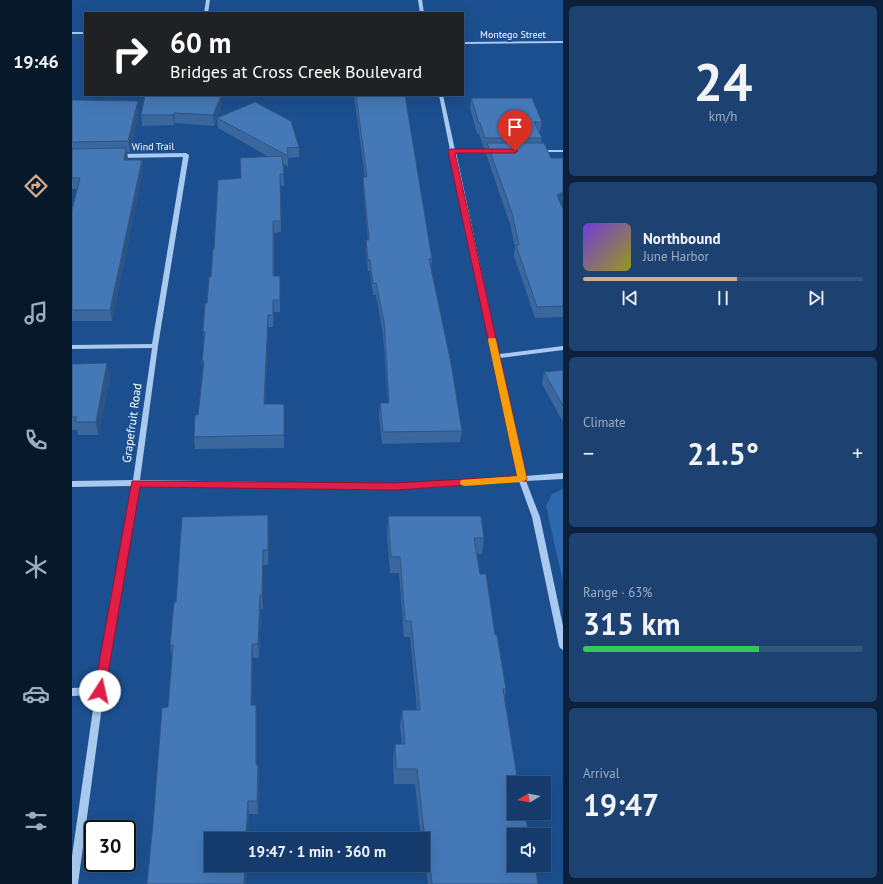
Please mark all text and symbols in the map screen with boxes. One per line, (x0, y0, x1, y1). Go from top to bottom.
text: 60 m (170, 24, 231, 61)
icon: right (104, 28, 156, 80)
street label: Montego Street (480, 28, 547, 41)
text: 24 (694, 48, 752, 115)
text: 19:46 (13, 50, 59, 73)
text: Bridges at Cross Creek Boulevard (170, 60, 422, 83)
text: km/h (709, 108, 737, 125)
pin (498, 110, 532, 151)
icon: arrive (504, 116, 526, 138)
street label: Wind Trail (132, 140, 175, 153)
icon: directions (22, 172, 50, 200)
text: Northbound (643, 229, 720, 248)
text: June Harbor (643, 248, 709, 265)
icon: previous (619, 287, 641, 309)
icon: pause (712, 287, 734, 309)
icon: next (805, 287, 827, 309)
icon: music (22, 299, 50, 327)
street label: Grapefruit Road (118, 382, 145, 464)
text: Climate (583, 414, 626, 431)
icon: phone (22, 426, 50, 454)
text: 21.5° (687, 434, 759, 473)
text: − (583, 439, 594, 467)
text: + (852, 439, 863, 467)
icon: climate (22, 553, 50, 581)
text: Range · 63% (583, 584, 652, 601)
text: 315 km (583, 604, 681, 643)
position arrow (79, 670, 121, 712)
icon: car (22, 680, 50, 708)
text: Arrival (583, 765, 619, 782)
north arrow (507, 776, 551, 820)
map controls (507, 776, 551, 872)
text: 19:47 (583, 785, 659, 824)
icon: filters (22, 807, 50, 835)
speed limit sign: 30 (84, 820, 136, 872)
button: sound (507, 828, 551, 872)
text: 19:47 · 1 min · 360 m (248, 842, 386, 861)

